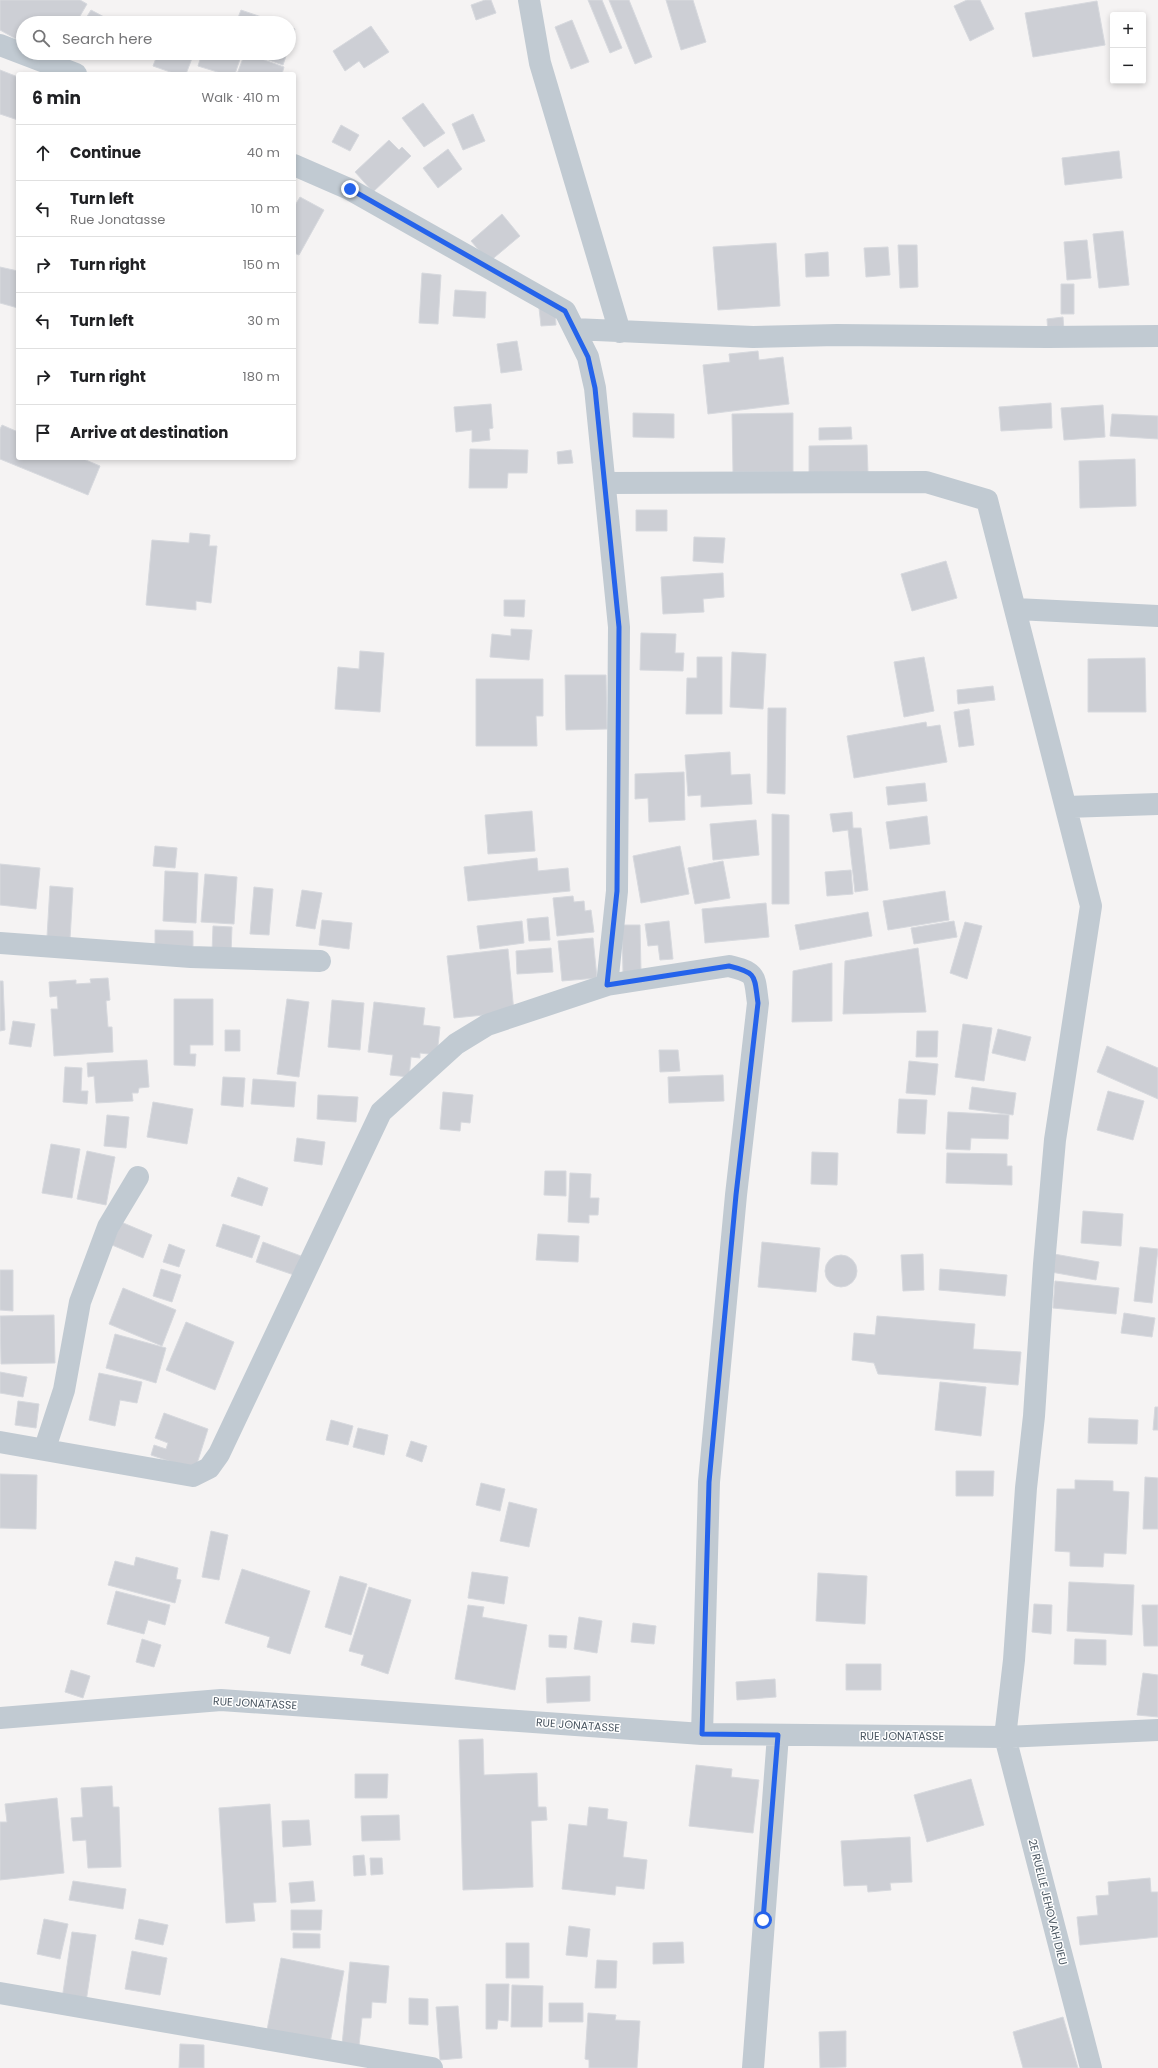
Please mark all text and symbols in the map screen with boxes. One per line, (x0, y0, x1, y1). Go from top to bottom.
map controls (1110, 12, 1146, 84)
button: + (1110, 12, 1146, 48)
search box (16, 16, 296, 60)
icon: search (30, 27, 52, 49)
text: Search here (62, 28, 152, 49)
button: − (1110, 48, 1146, 84)
text: 6 min (32, 86, 81, 110)
text: Walk · 410 m (202, 88, 280, 107)
icon: ahead (32, 142, 54, 164)
text: Continue (70, 142, 141, 163)
text: 40 m (247, 143, 280, 162)
route end (341, 180, 359, 198)
text: Turn left (70, 188, 134, 209)
icon: left (32, 198, 54, 220)
text: 10 m (251, 199, 280, 218)
text: Rue Jonatasse (70, 210, 165, 229)
icon: right (32, 254, 54, 276)
text: Turn right (70, 254, 146, 275)
text: 150 m (243, 255, 280, 274)
icon: left (32, 310, 54, 332)
text: Turn left (70, 310, 134, 331)
text: 30 m (247, 311, 280, 330)
icon: right (32, 366, 54, 388)
text: Turn right (70, 366, 146, 387)
text: 180 m (243, 367, 280, 386)
icon: arrive (32, 422, 54, 444)
text: Arrive at destination (70, 422, 228, 443)
street label: RUE JONATASSE (213, 1693, 297, 1713)
street label: RUE JONATASSE (535, 1714, 621, 1736)
street label: RUE JONATASSE (860, 1728, 944, 1744)
street label: 2E RUELLE JEHOVAH DIEU (1025, 1837, 1071, 1967)
route start (754, 1911, 772, 1929)

